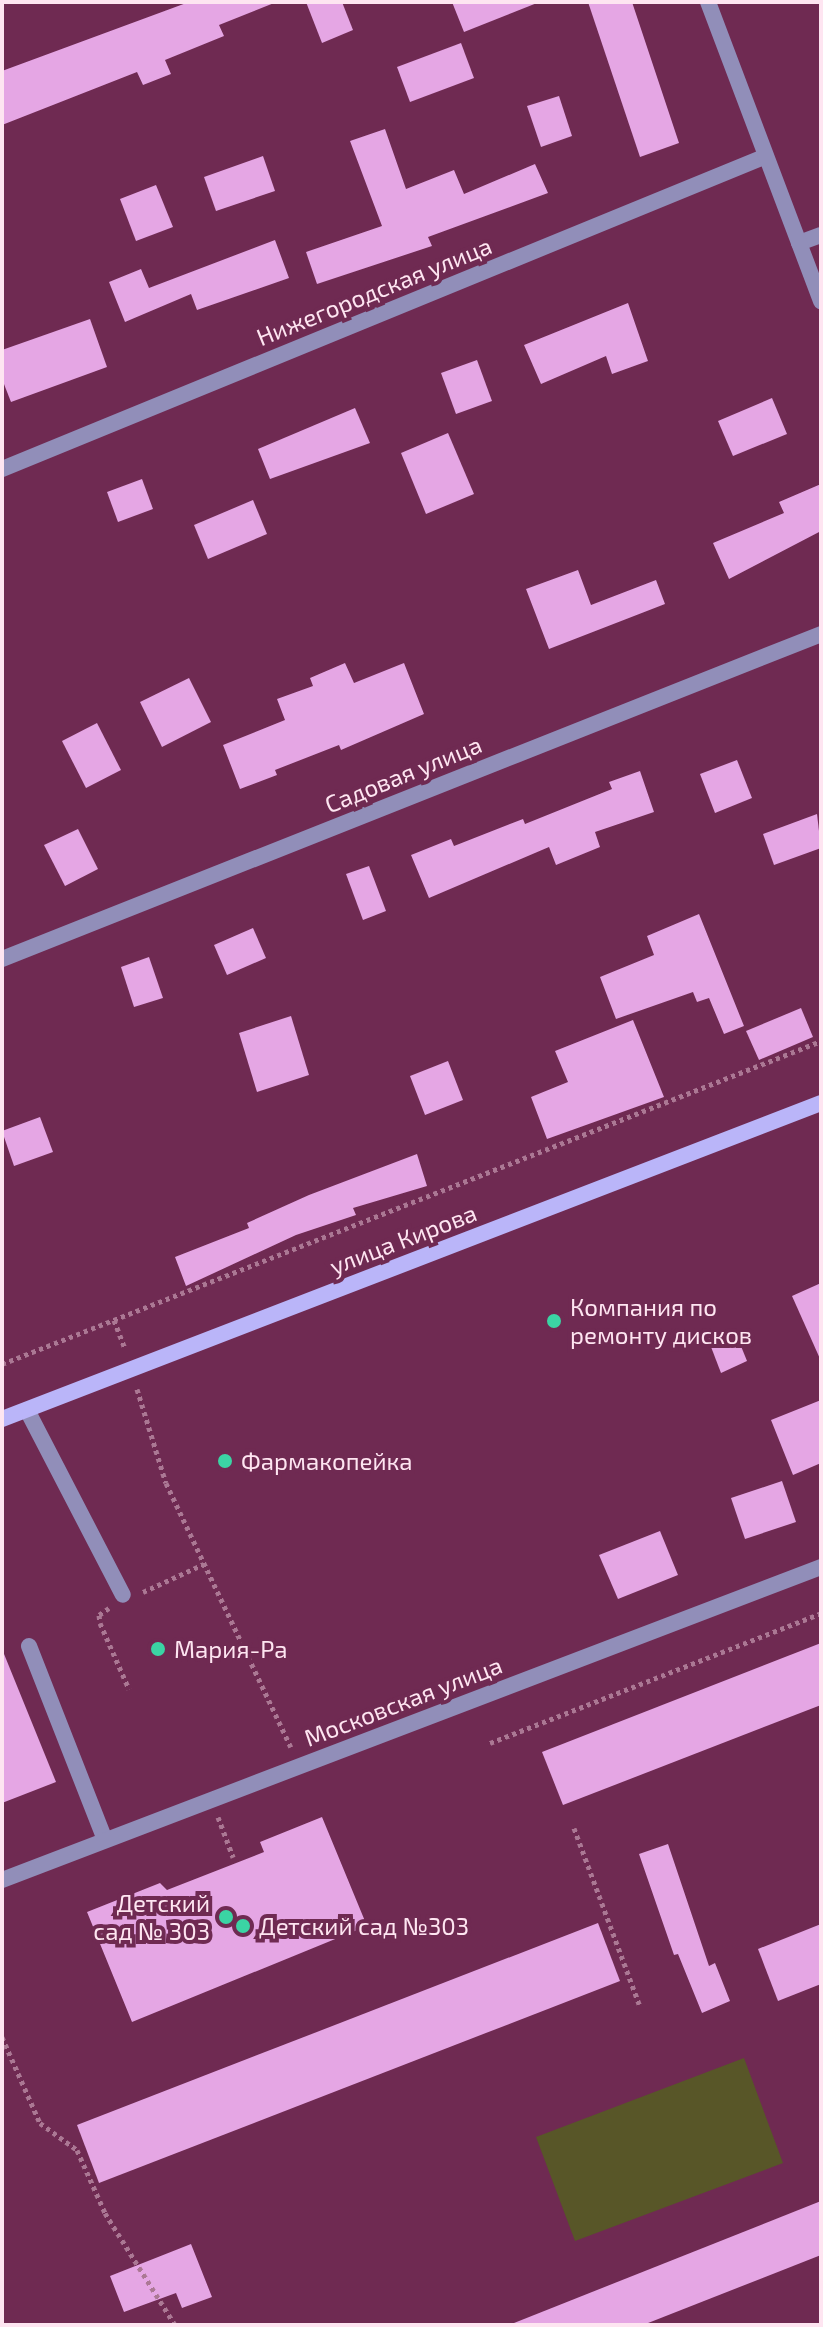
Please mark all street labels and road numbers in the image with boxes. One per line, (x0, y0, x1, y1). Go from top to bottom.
street label: Нижегородская улица (252, 231, 496, 351)
street label: Садовая улица (320, 729, 486, 819)
street label: улица Кирова (325, 1198, 481, 1280)
street label: Московская улица (300, 1650, 506, 1752)

